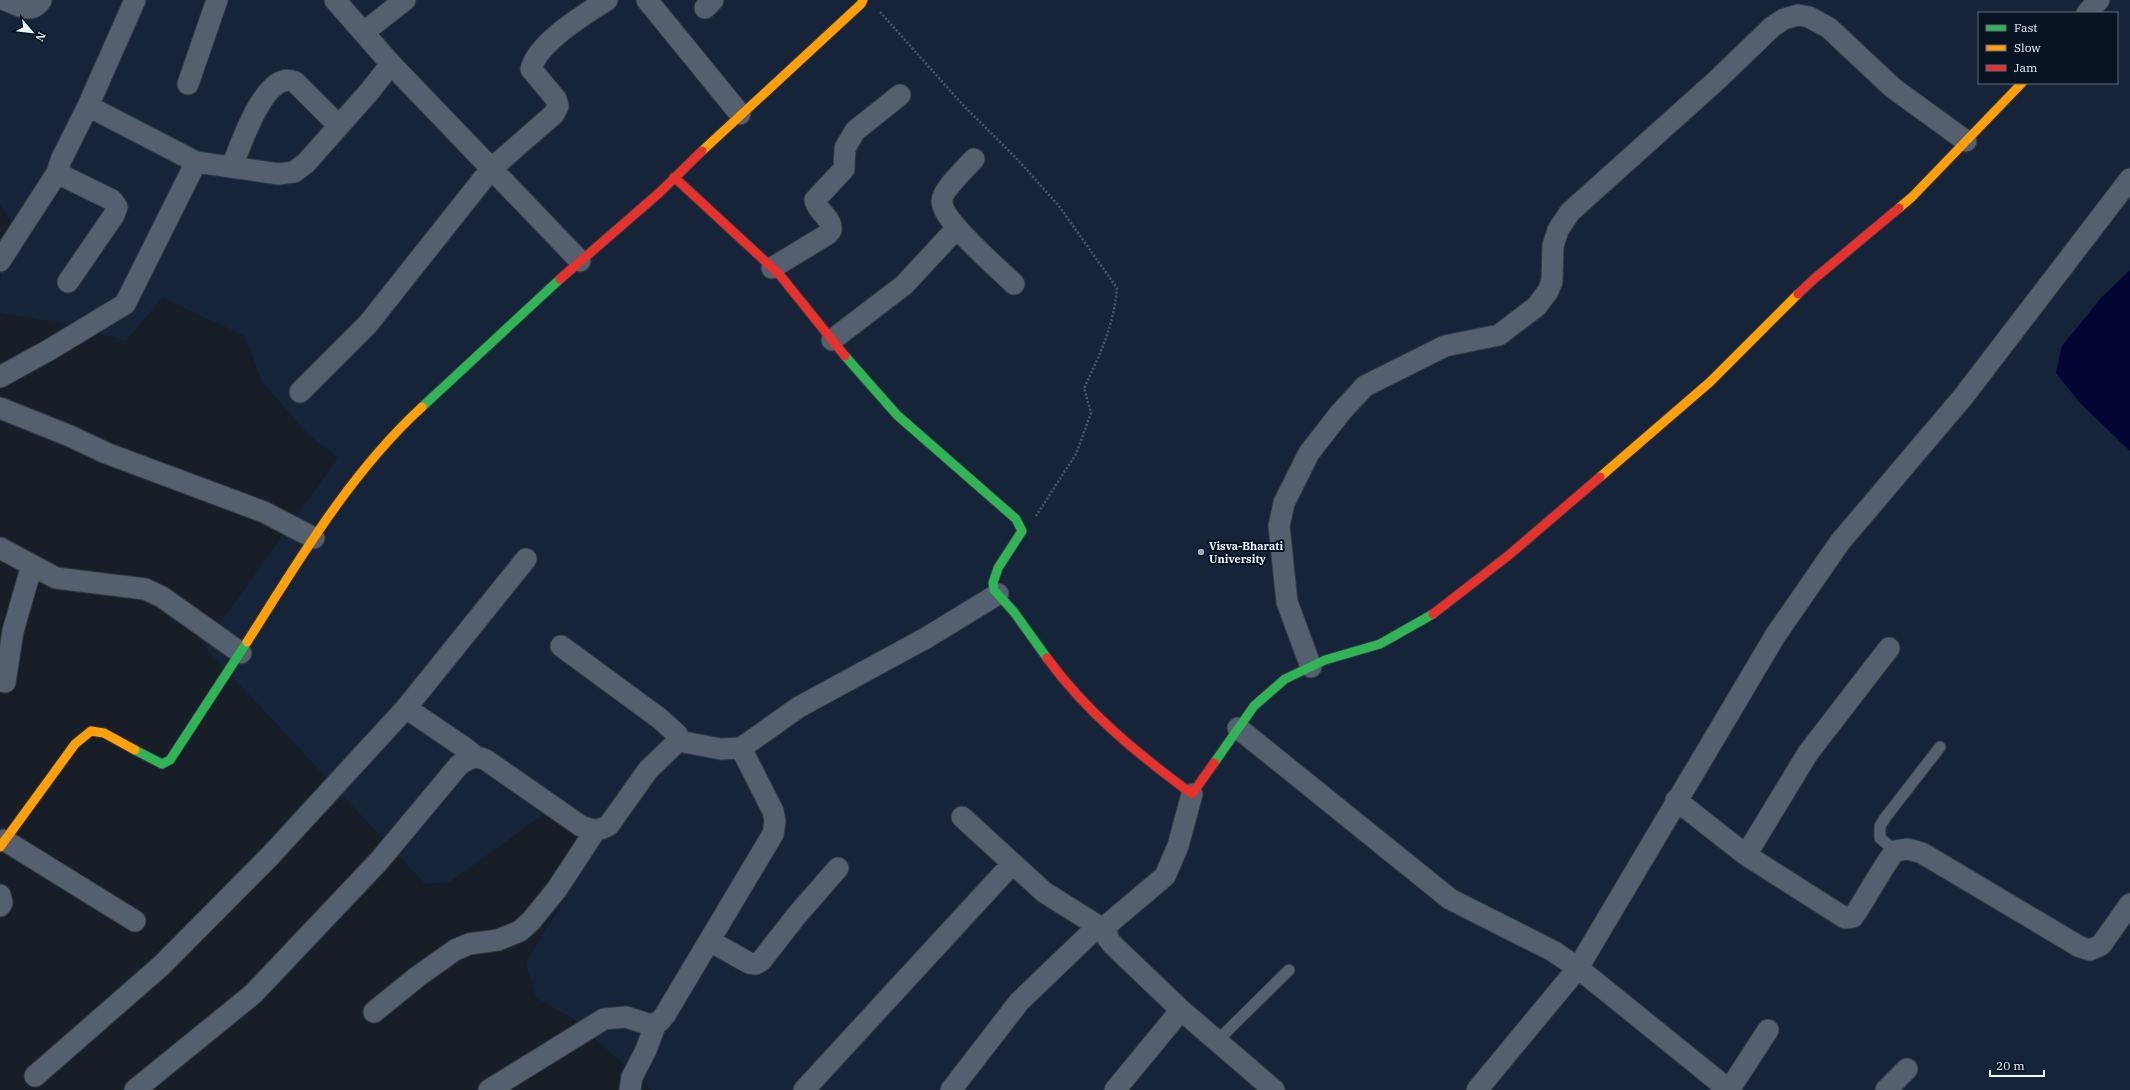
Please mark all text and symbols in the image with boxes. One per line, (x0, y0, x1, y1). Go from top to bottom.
north arrow (12, 12, 52, 52)
legend (1978, 12, 2118, 84)
text: Fast (2014, 20, 2038, 35)
text: N (32, 30, 49, 44)
text: Slow (2014, 40, 2041, 55)
text: Jam (2014, 60, 2038, 75)
place label: Visva-Bharati University (1209, 539, 1283, 566)
marker: Visva-Bharati University (1196, 547, 1206, 557)
scale bar (1990, 1052, 2044, 1078)
text: 20 m (1996, 1058, 2025, 1073)

